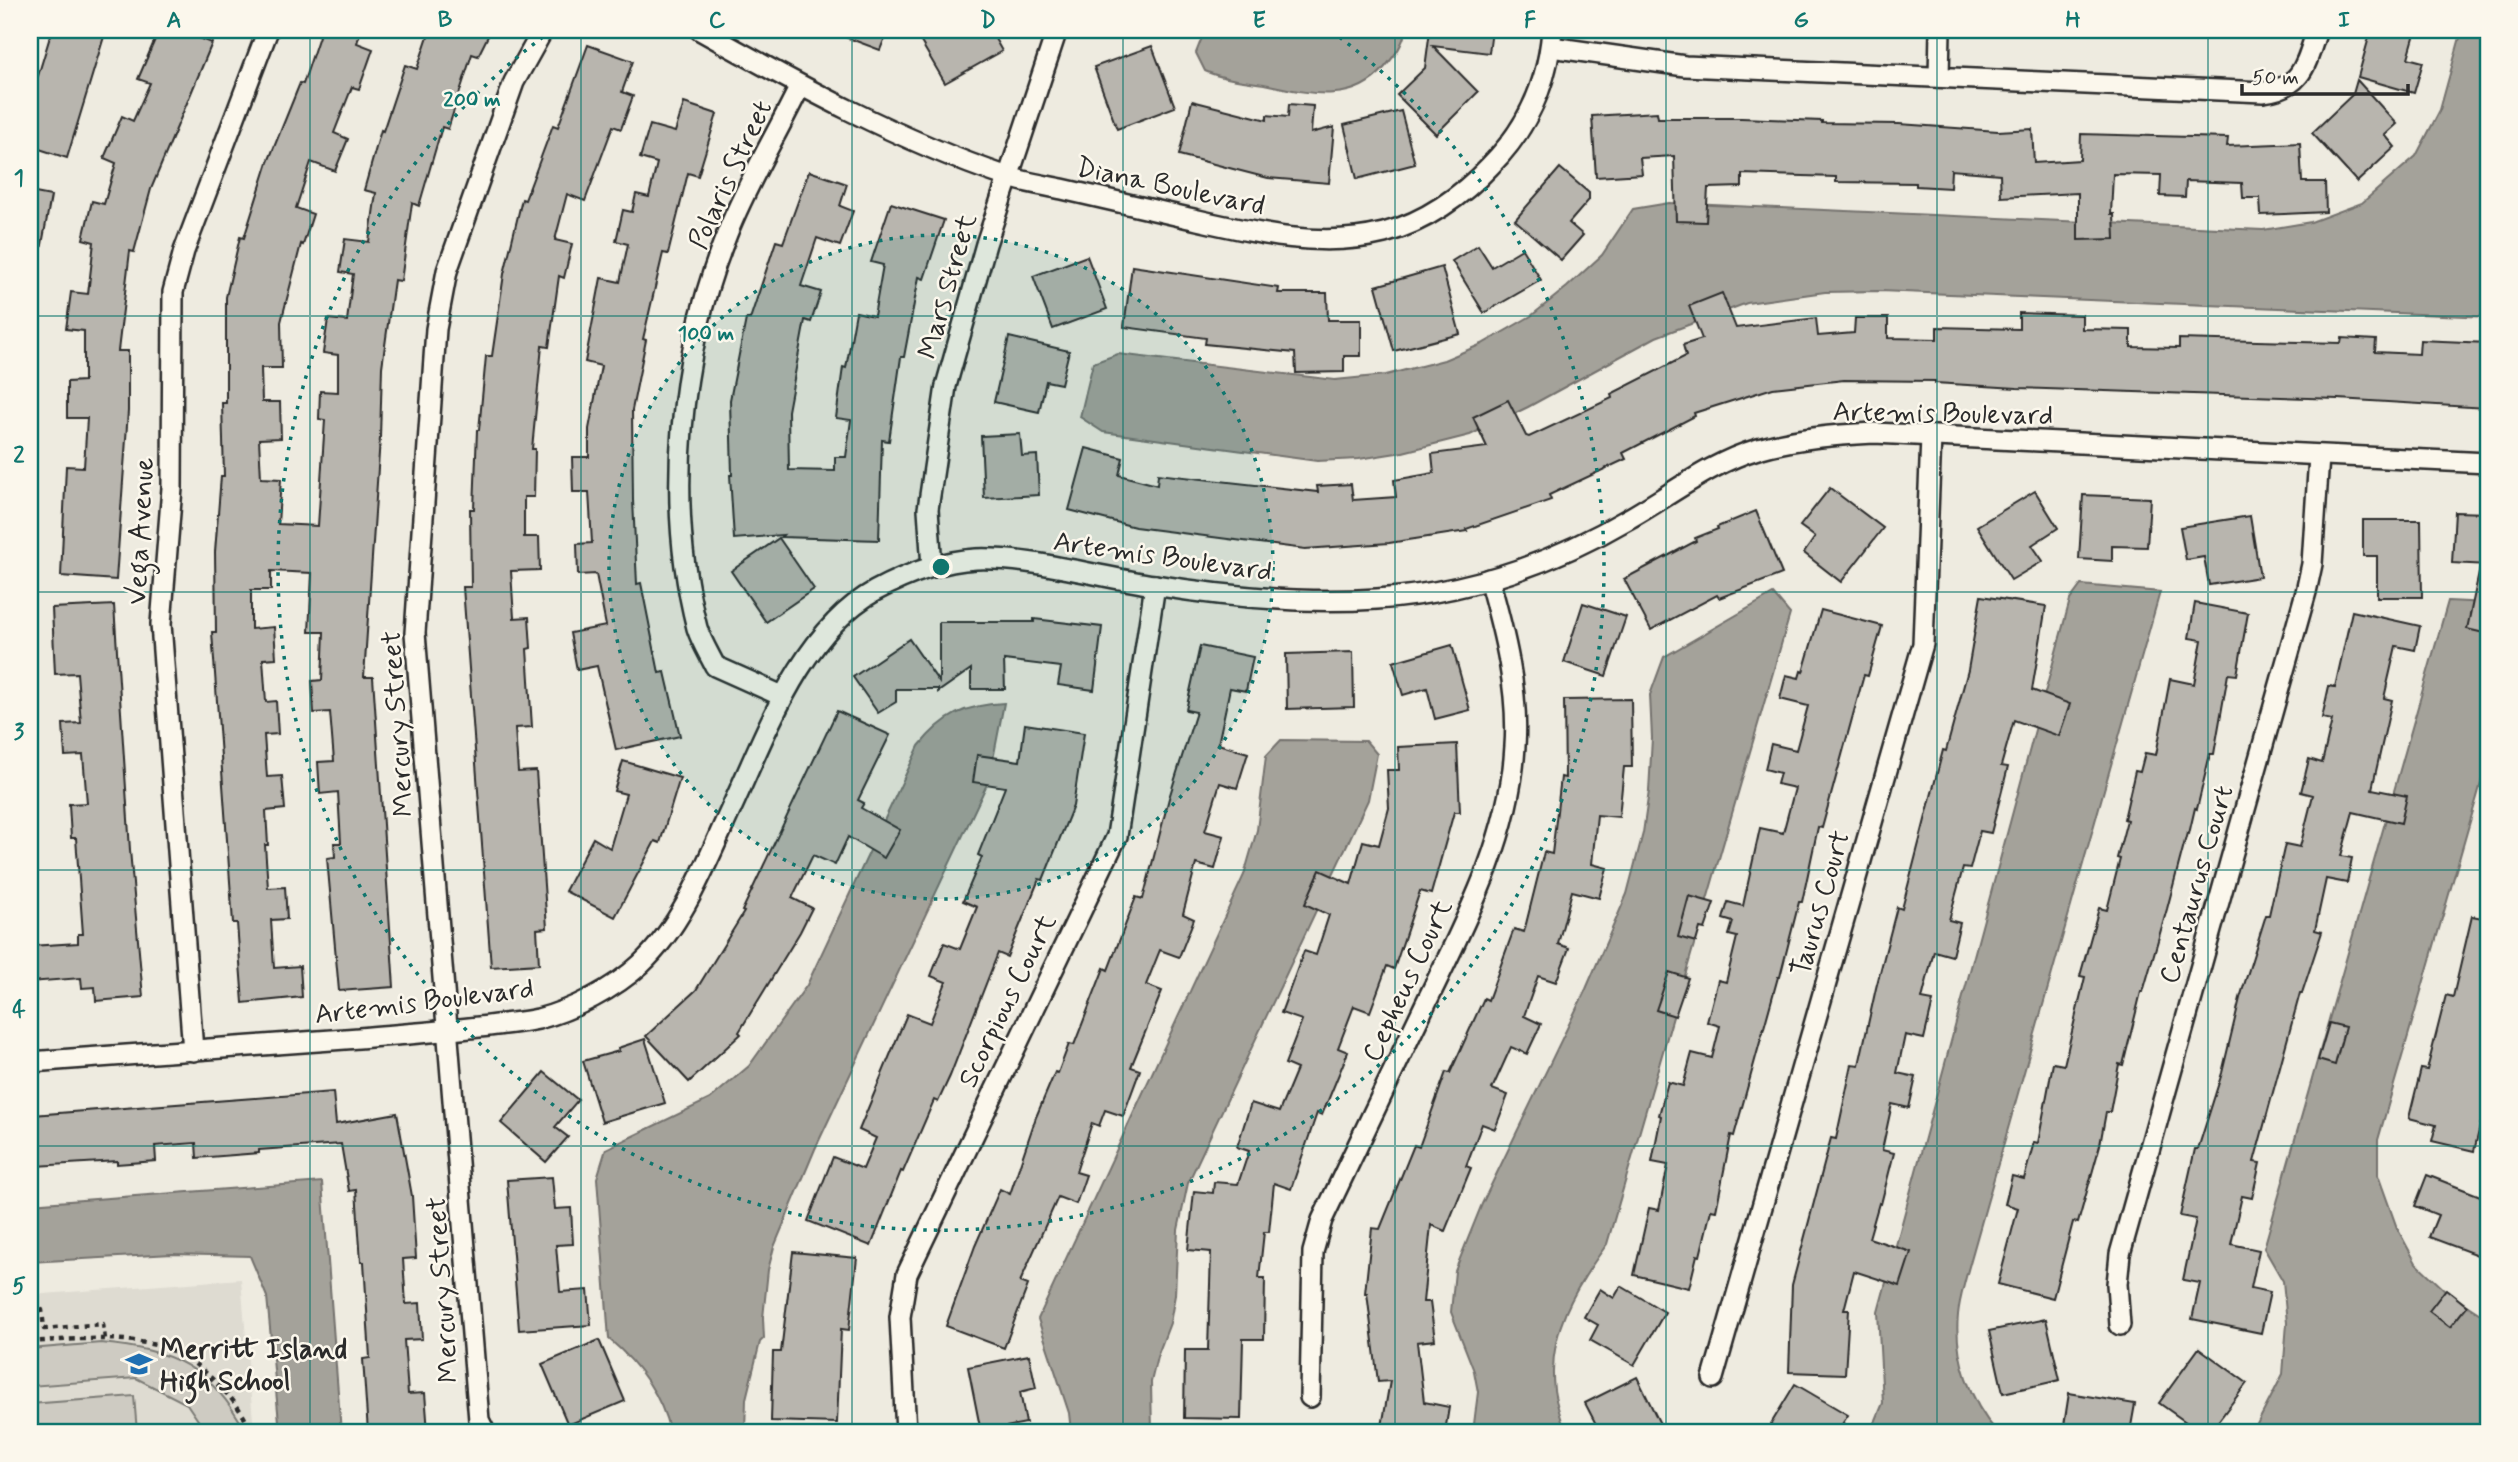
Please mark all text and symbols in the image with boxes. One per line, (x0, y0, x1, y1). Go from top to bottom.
text: A (166, 6, 182, 36)
text: B (438, 6, 453, 36)
text: C (709, 6, 726, 36)
text: D (980, 6, 996, 36)
text: E (1252, 6, 1266, 36)
text: F (1524, 6, 1536, 36)
text: G (1793, 6, 1809, 36)
text: H (2065, 6, 2081, 36)
text: I (2338, 6, 2350, 36)
scale bar (2242, 52, 2408, 96)
text: 50 m (2252, 64, 2299, 92)
text: 200 m (443, 86, 501, 114)
street label: Polaris Street (681, 94, 782, 256)
street label: Diana Boulevard (1073, 149, 1268, 226)
text: 1 (14, 164, 24, 194)
street label: Mars Street (910, 209, 987, 364)
text: 100 m (678, 320, 734, 348)
street label: Artemis Boulevard (1832, 394, 2053, 435)
text: 2 (13, 441, 25, 471)
street label: Vega Avenue (119, 456, 167, 606)
street label: Artemis Boulevard (1051, 524, 1274, 591)
centre of rings (929, 555, 953, 579)
street label: Mercury Street (374, 629, 423, 818)
text: 3 (14, 718, 25, 748)
street label: Centaurus Court (2151, 781, 2243, 988)
street label: Taurus Court (1783, 826, 1860, 981)
street label: Cepheus Court (1354, 893, 1462, 1068)
street label: Scorpious Court (950, 908, 1066, 1094)
street label: Artemis Boulevard (313, 971, 536, 1034)
text: 4 (12, 995, 26, 1025)
street label: Mercury Street (419, 1195, 468, 1384)
text: 5 (12, 1272, 26, 1302)
place label: Merritt Island High School (160, 1332, 347, 1404)
school or university icon: Merritt Island High School (124, 1349, 154, 1379)

